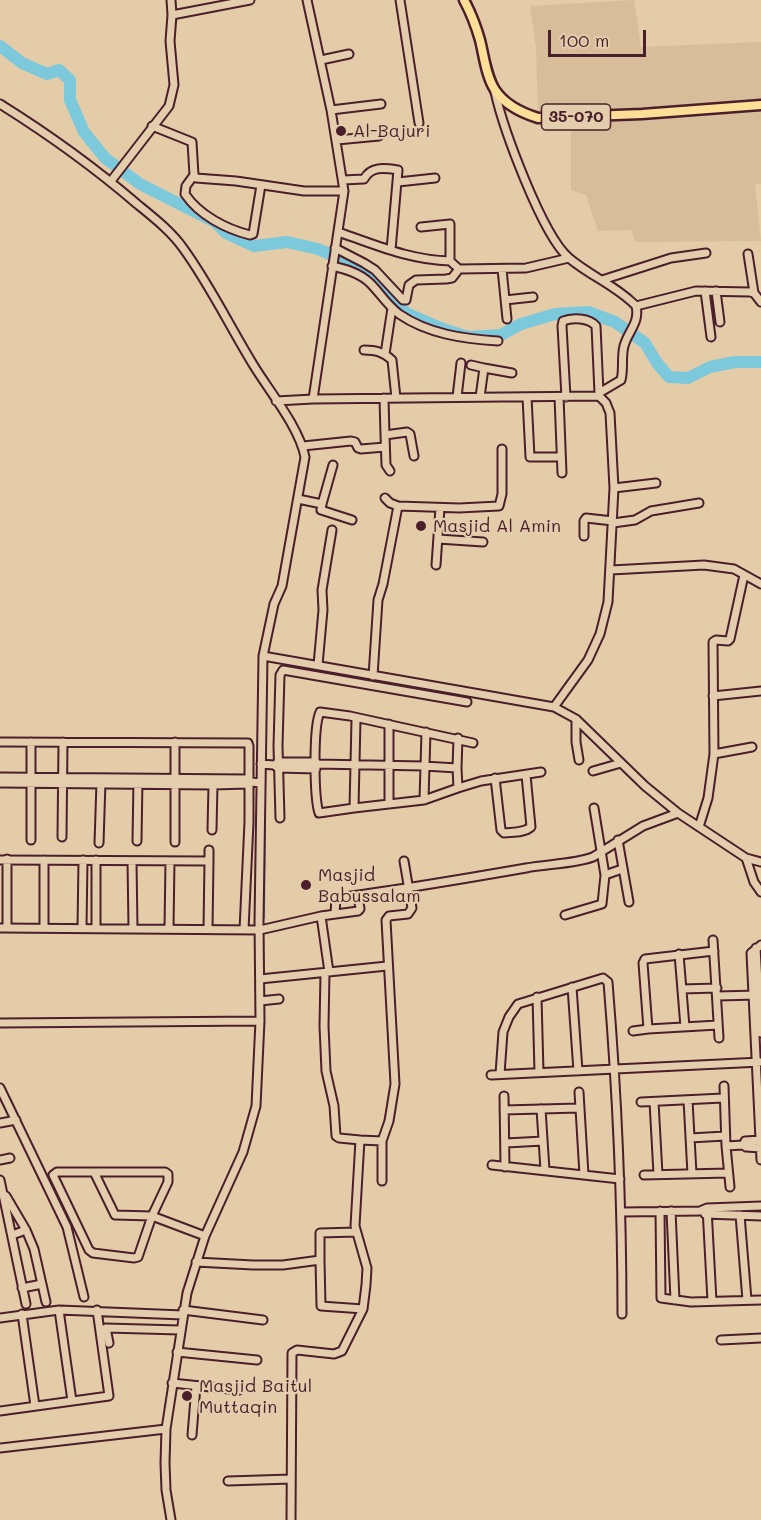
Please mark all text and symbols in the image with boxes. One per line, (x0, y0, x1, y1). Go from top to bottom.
scale bar (551, 18, 648, 56)
text: 100 m (559, 28, 609, 52)
road number: 35-070 (542, 104, 610, 130)
place label: Al-Bajuri (353, 120, 430, 142)
marker: Al-Bajuri (334, 124, 348, 138)
place label: Masjid Al Amin (433, 515, 561, 537)
marker: Masjid Al Amin (414, 519, 428, 533)
place label: Masjid Babussalam (318, 864, 420, 906)
marker: Masjid Babussalam (299, 878, 313, 892)
place label: Masjid Baitul Muttaqin (199, 1375, 312, 1418)
marker: Masjid Baitul Muttaqin (180, 1389, 194, 1403)

